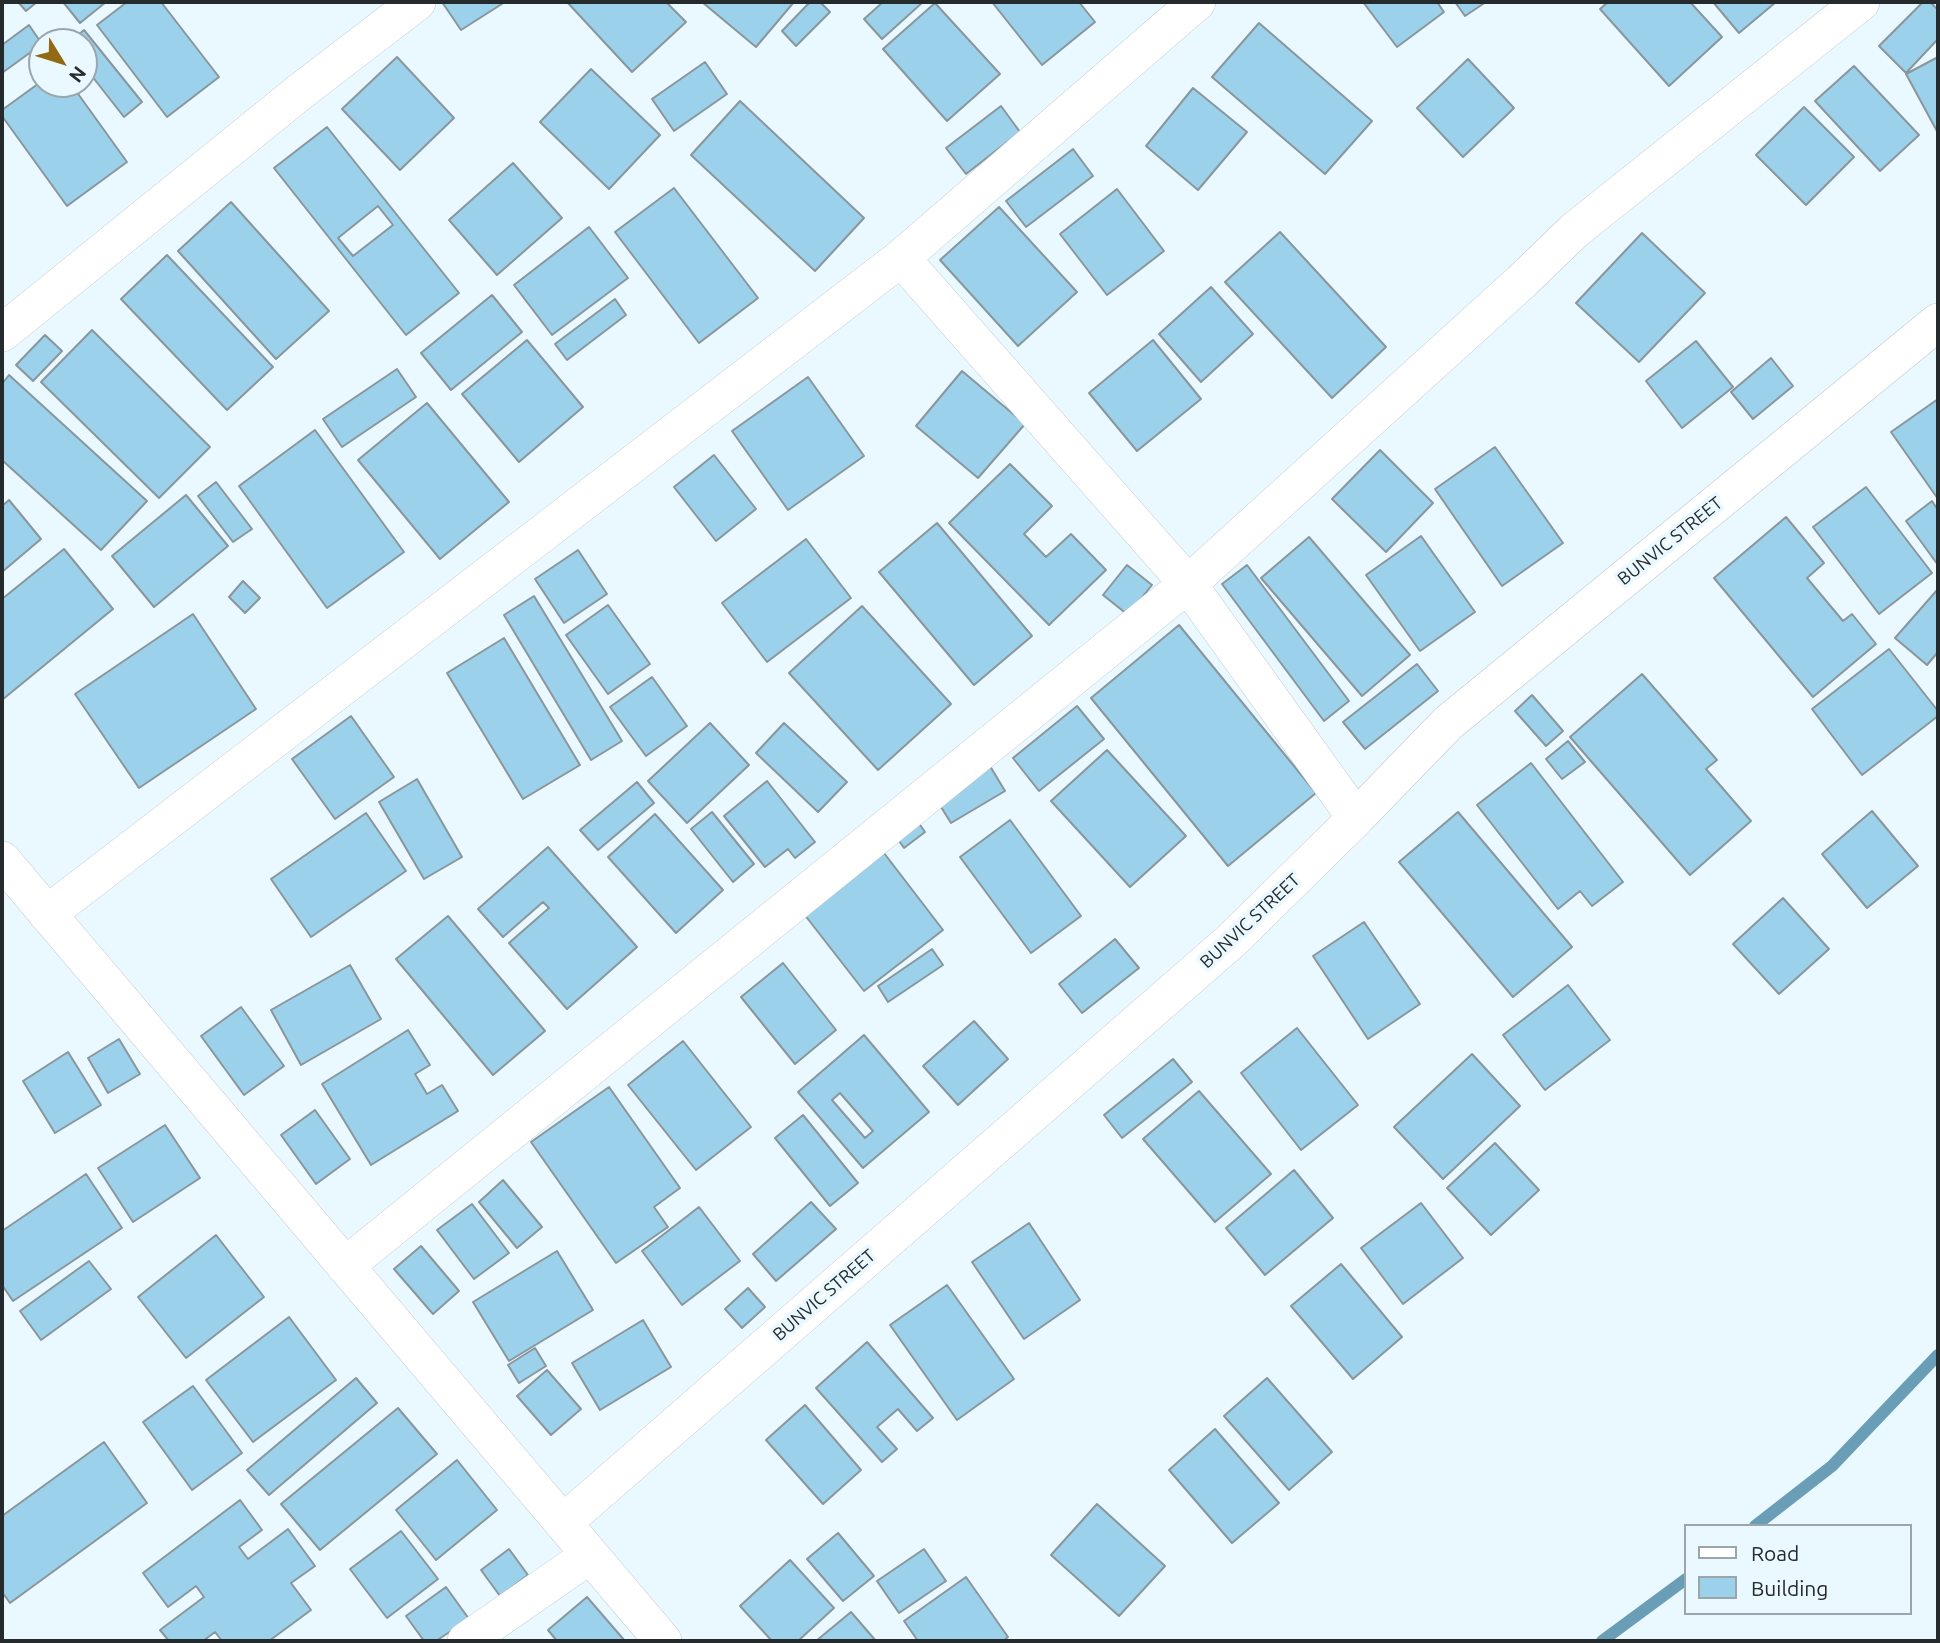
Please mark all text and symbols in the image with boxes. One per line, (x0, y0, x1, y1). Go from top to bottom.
north arrow (28, 28, 98, 98)
text: N (65, 62, 91, 87)
street label: BUNVIC STREET (1613, 492, 1727, 590)
street label: BUNVIC STREET (1196, 869, 1304, 973)
street label: BUNVIC STREET (768, 1245, 880, 1345)
legend (1685, 1524, 1912, 1615)
text: Road (1751, 1541, 1799, 1565)
text: Building (1751, 1576, 1828, 1600)

